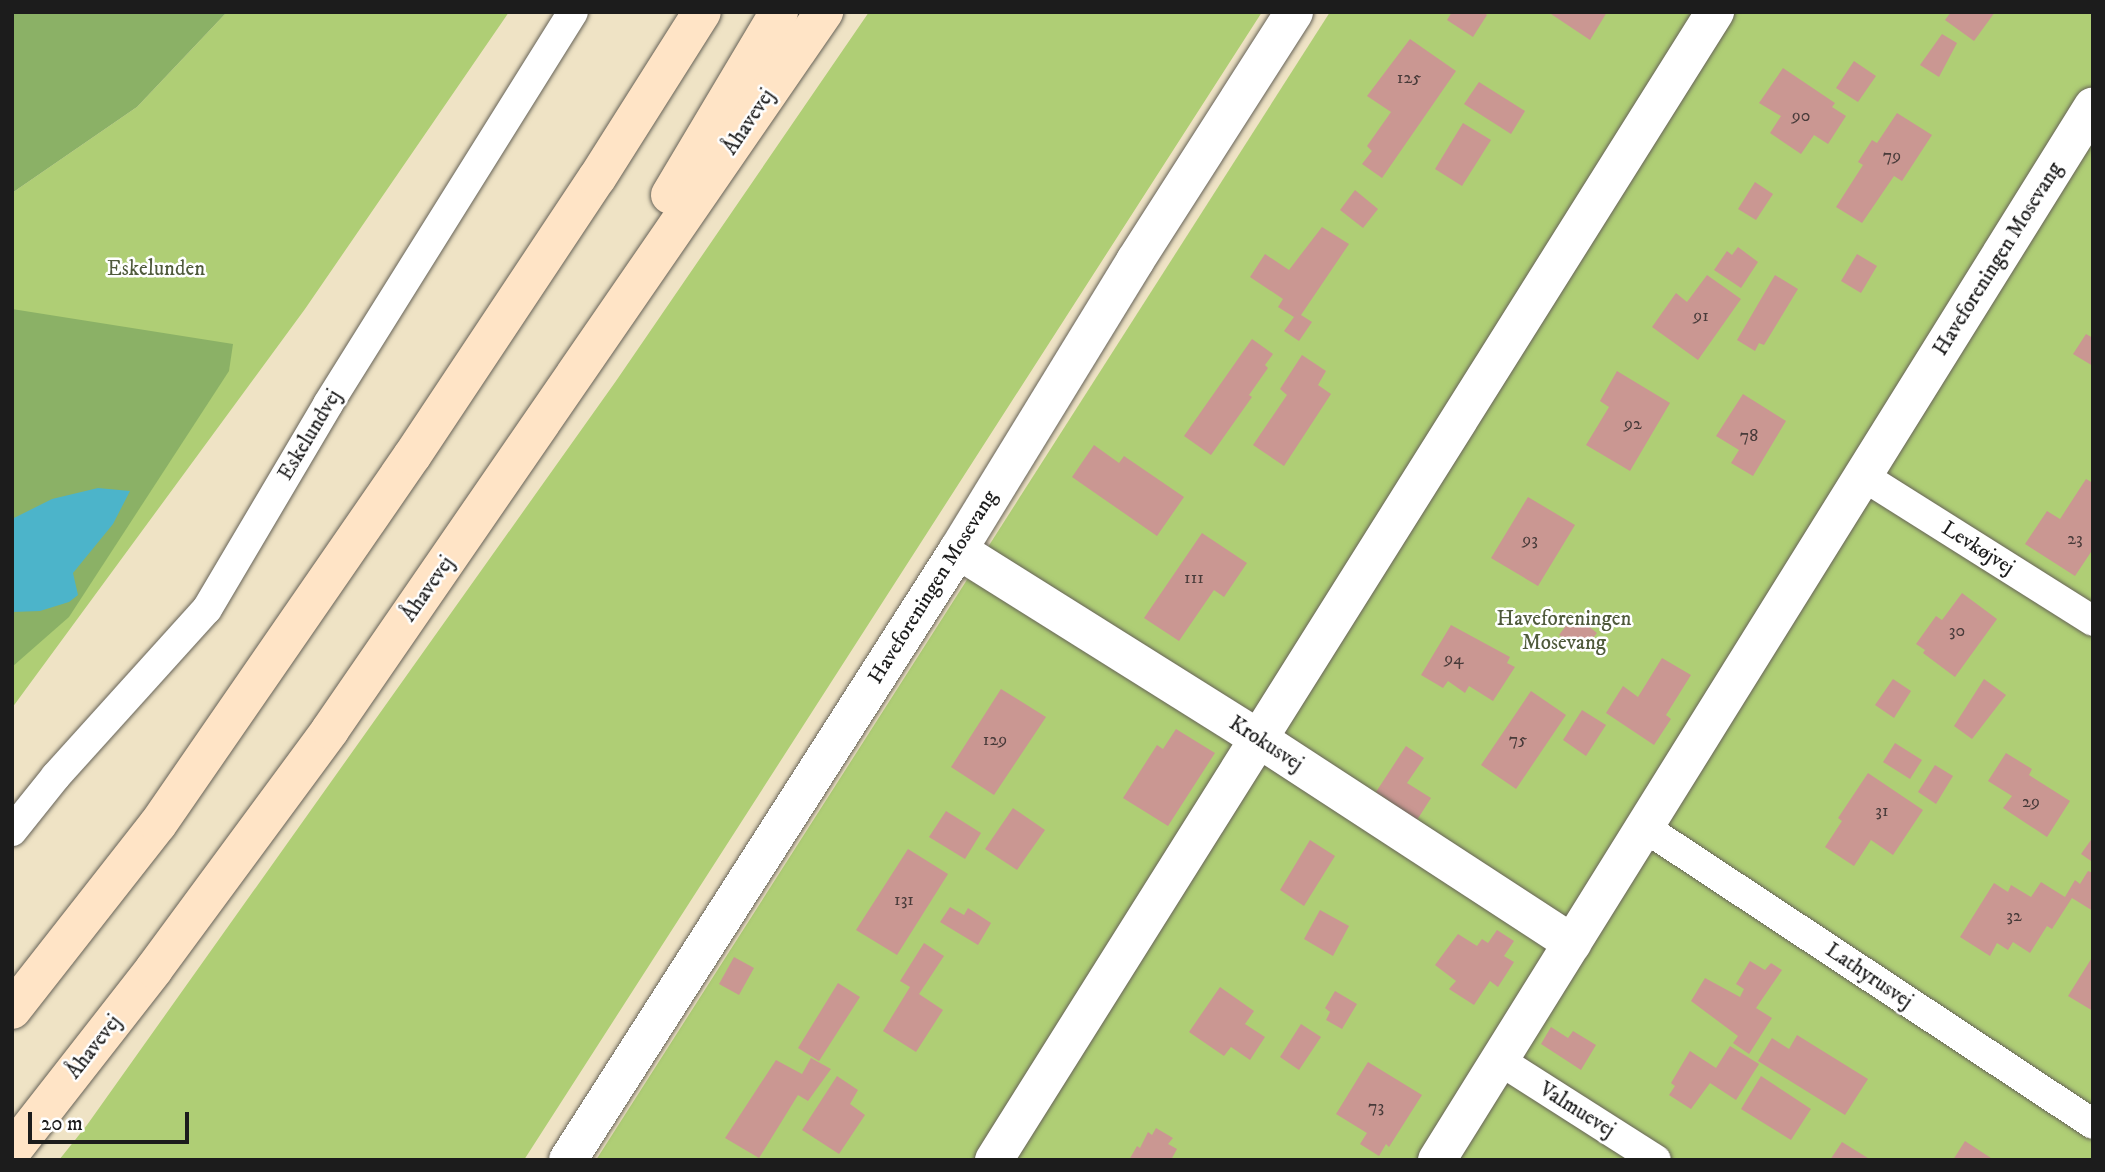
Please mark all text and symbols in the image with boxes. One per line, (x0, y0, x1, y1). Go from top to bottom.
house number: 125 (1397, 67, 1421, 89)
street label: Åhavevej (718, 84, 780, 160)
house number: 90 (1792, 105, 1810, 127)
house number: 79 (1883, 145, 1901, 167)
street label: Haveforeningen Mosevang (1928, 158, 2068, 360)
park label: Eskelunden (107, 256, 205, 282)
house number: 91 (1693, 305, 1709, 327)
street label: Eskelundvej (273, 385, 347, 485)
house number: 92 (1624, 413, 1642, 435)
house number: 78 (1740, 425, 1758, 447)
street label: Haveforeningen Mosevang (863, 486, 1003, 688)
street label: Levkøjvej (1937, 516, 2019, 580)
house number: 23 (2067, 528, 2083, 550)
house number: 93 (1522, 529, 1538, 551)
street label: Åhavevej (396, 551, 460, 627)
house number: 111 (1184, 567, 1204, 589)
park label: Haveforeningen Mosevang (1497, 606, 1631, 656)
house number: 30 (1949, 620, 1965, 642)
house number: 94 (1444, 648, 1464, 670)
street label: Krokusvej (1224, 711, 1308, 777)
house number: 129 (983, 729, 1007, 751)
house number: 75 (1509, 729, 1527, 751)
house number: 29 (2022, 791, 2040, 813)
house number: 31 (1875, 800, 1889, 822)
house number: 131 (894, 889, 914, 911)
house number: 32 (2006, 905, 2022, 927)
street label: Lathyrusvej (1821, 938, 1917, 1014)
street label: Åhavevej (61, 1010, 127, 1084)
street label: Valmuevej (1534, 1077, 1620, 1143)
house number: 73 (1368, 1096, 1384, 1118)
scale bar (32, 1098, 192, 1142)
text: 20 m (41, 1111, 83, 1137)

